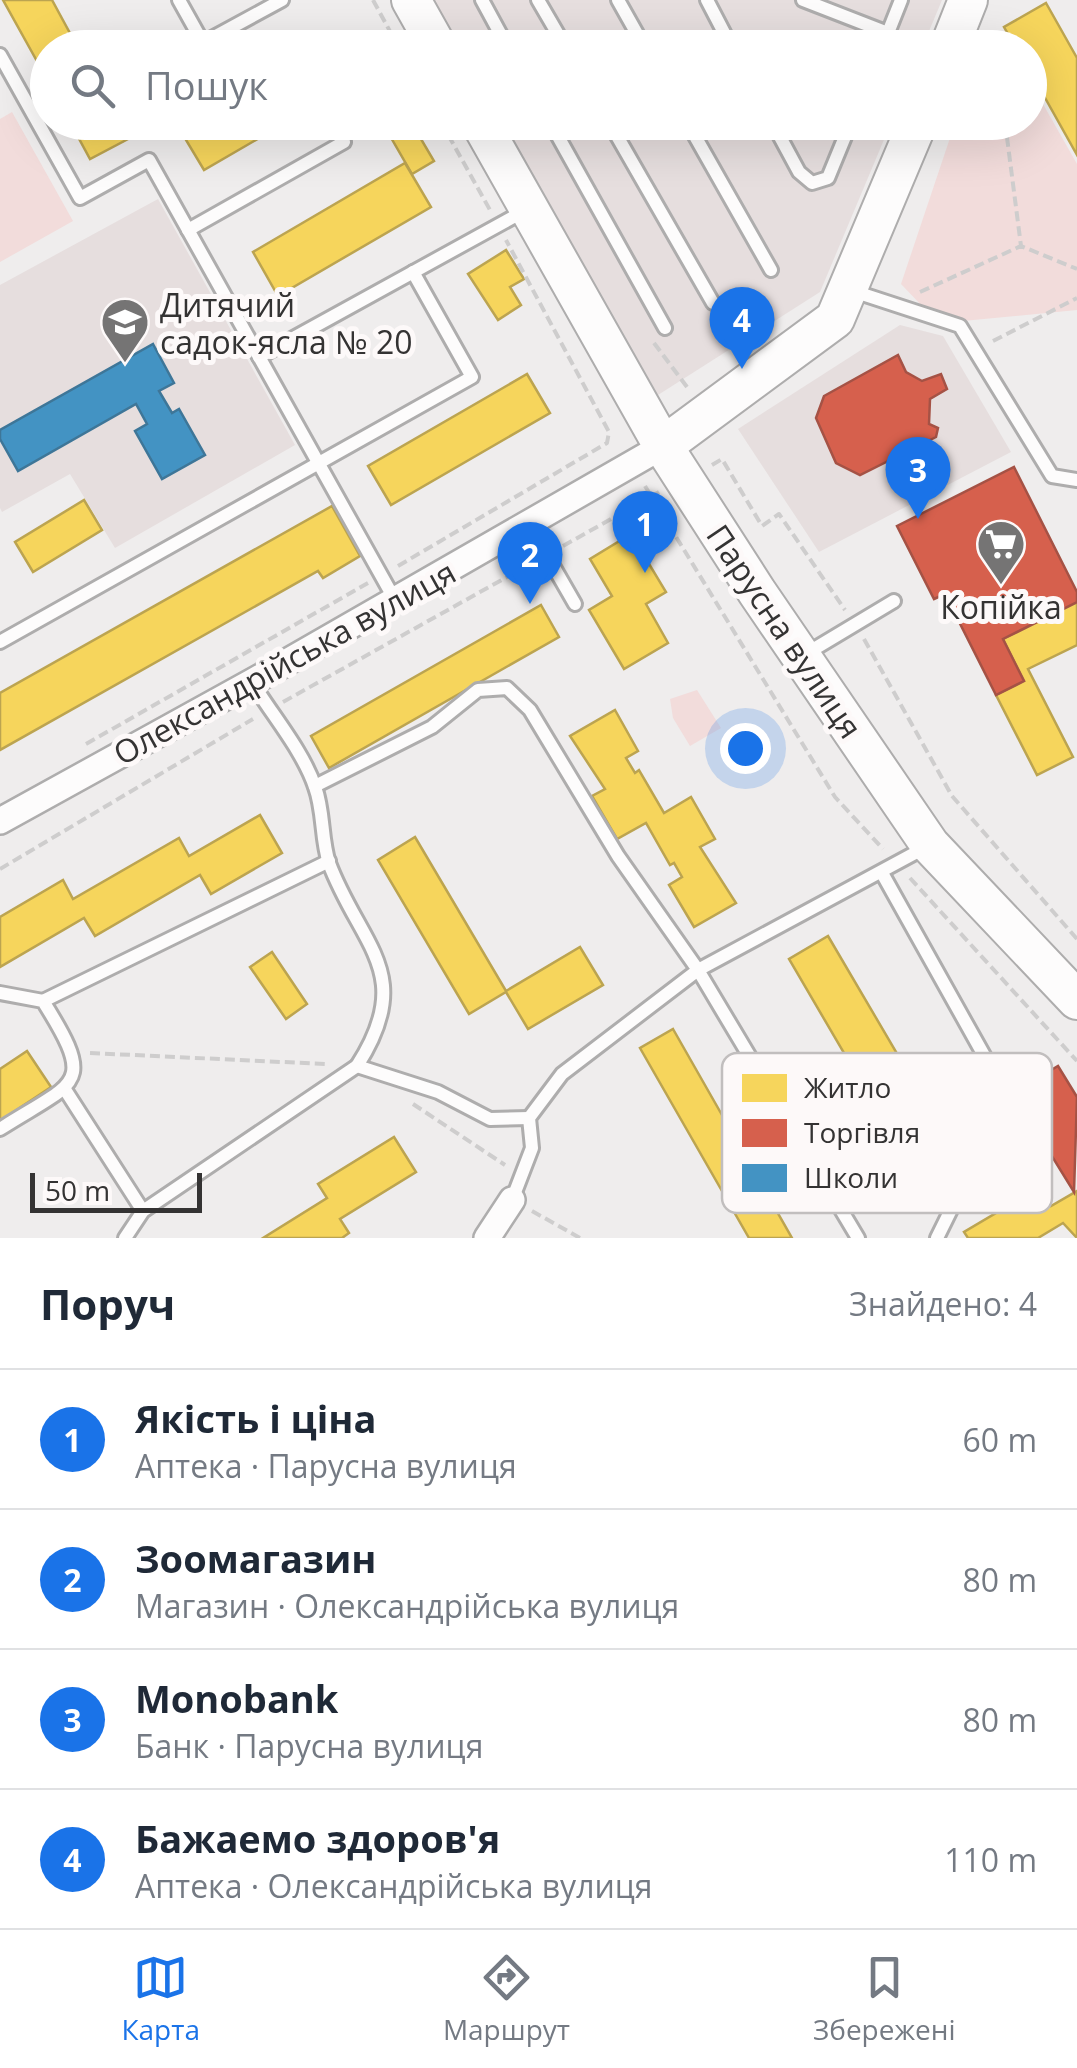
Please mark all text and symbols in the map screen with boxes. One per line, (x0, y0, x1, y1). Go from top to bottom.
search box (30, 30, 1047, 140)
icon: search (65, 58, 120, 113)
text: Пошук (145, 59, 268, 111)
place label: Дитячий садок-ясла № 20 (160, 283, 413, 363)
pin: 4 (710, 286, 774, 369)
school or university icon: Дитячий садок-ясла № 20 (99, 296, 151, 364)
pin: 3 (886, 436, 950, 519)
pin: 1 (612, 490, 678, 573)
street label: Парусна вулиця (698, 516, 872, 746)
supermarket icon: Копійка (975, 518, 1027, 586)
pin: 2 (498, 522, 562, 604)
street label: Олександрійська вулиця (105, 550, 463, 774)
place label: Копійка (940, 585, 1062, 628)
your location (720, 723, 771, 774)
legend (722, 1053, 1052, 1213)
text: Житло (804, 1068, 891, 1106)
text: Торгівля (804, 1113, 920, 1151)
text: Школи (804, 1158, 898, 1196)
scale bar (30, 1168, 202, 1212)
text: 50 m (45, 1171, 110, 1209)
text: Поруч (40, 1275, 175, 1332)
text: Знайдено: 4 (849, 1282, 1037, 1325)
text: Якість і ціна (135, 1392, 376, 1444)
text: 1 (63, 1418, 82, 1461)
text: 60 m (962, 1418, 1037, 1461)
text: Аптека · Парусна вулиця (135, 1444, 517, 1487)
text: Зоомагазин (135, 1532, 376, 1584)
text: 2 (63, 1558, 82, 1601)
text: 80 m (962, 1558, 1037, 1601)
text: Магазин · Олександрійська вулиця (135, 1584, 679, 1627)
text: Monobank (135, 1672, 338, 1724)
text: 3 (63, 1698, 82, 1741)
text: 80 m (962, 1698, 1037, 1741)
text: Банк · Парусна вулиця (135, 1724, 483, 1767)
text: Бажаемо здоров'я (135, 1812, 500, 1864)
text: 4 (63, 1838, 82, 1881)
text: 110 m (944, 1838, 1037, 1881)
text: Аптека · Олександрійська вулиця (135, 1864, 653, 1907)
tab: Карта (121, 1950, 200, 2048)
tab: Маршрут (443, 1950, 570, 2048)
tab: Збережені (813, 1950, 956, 2048)

